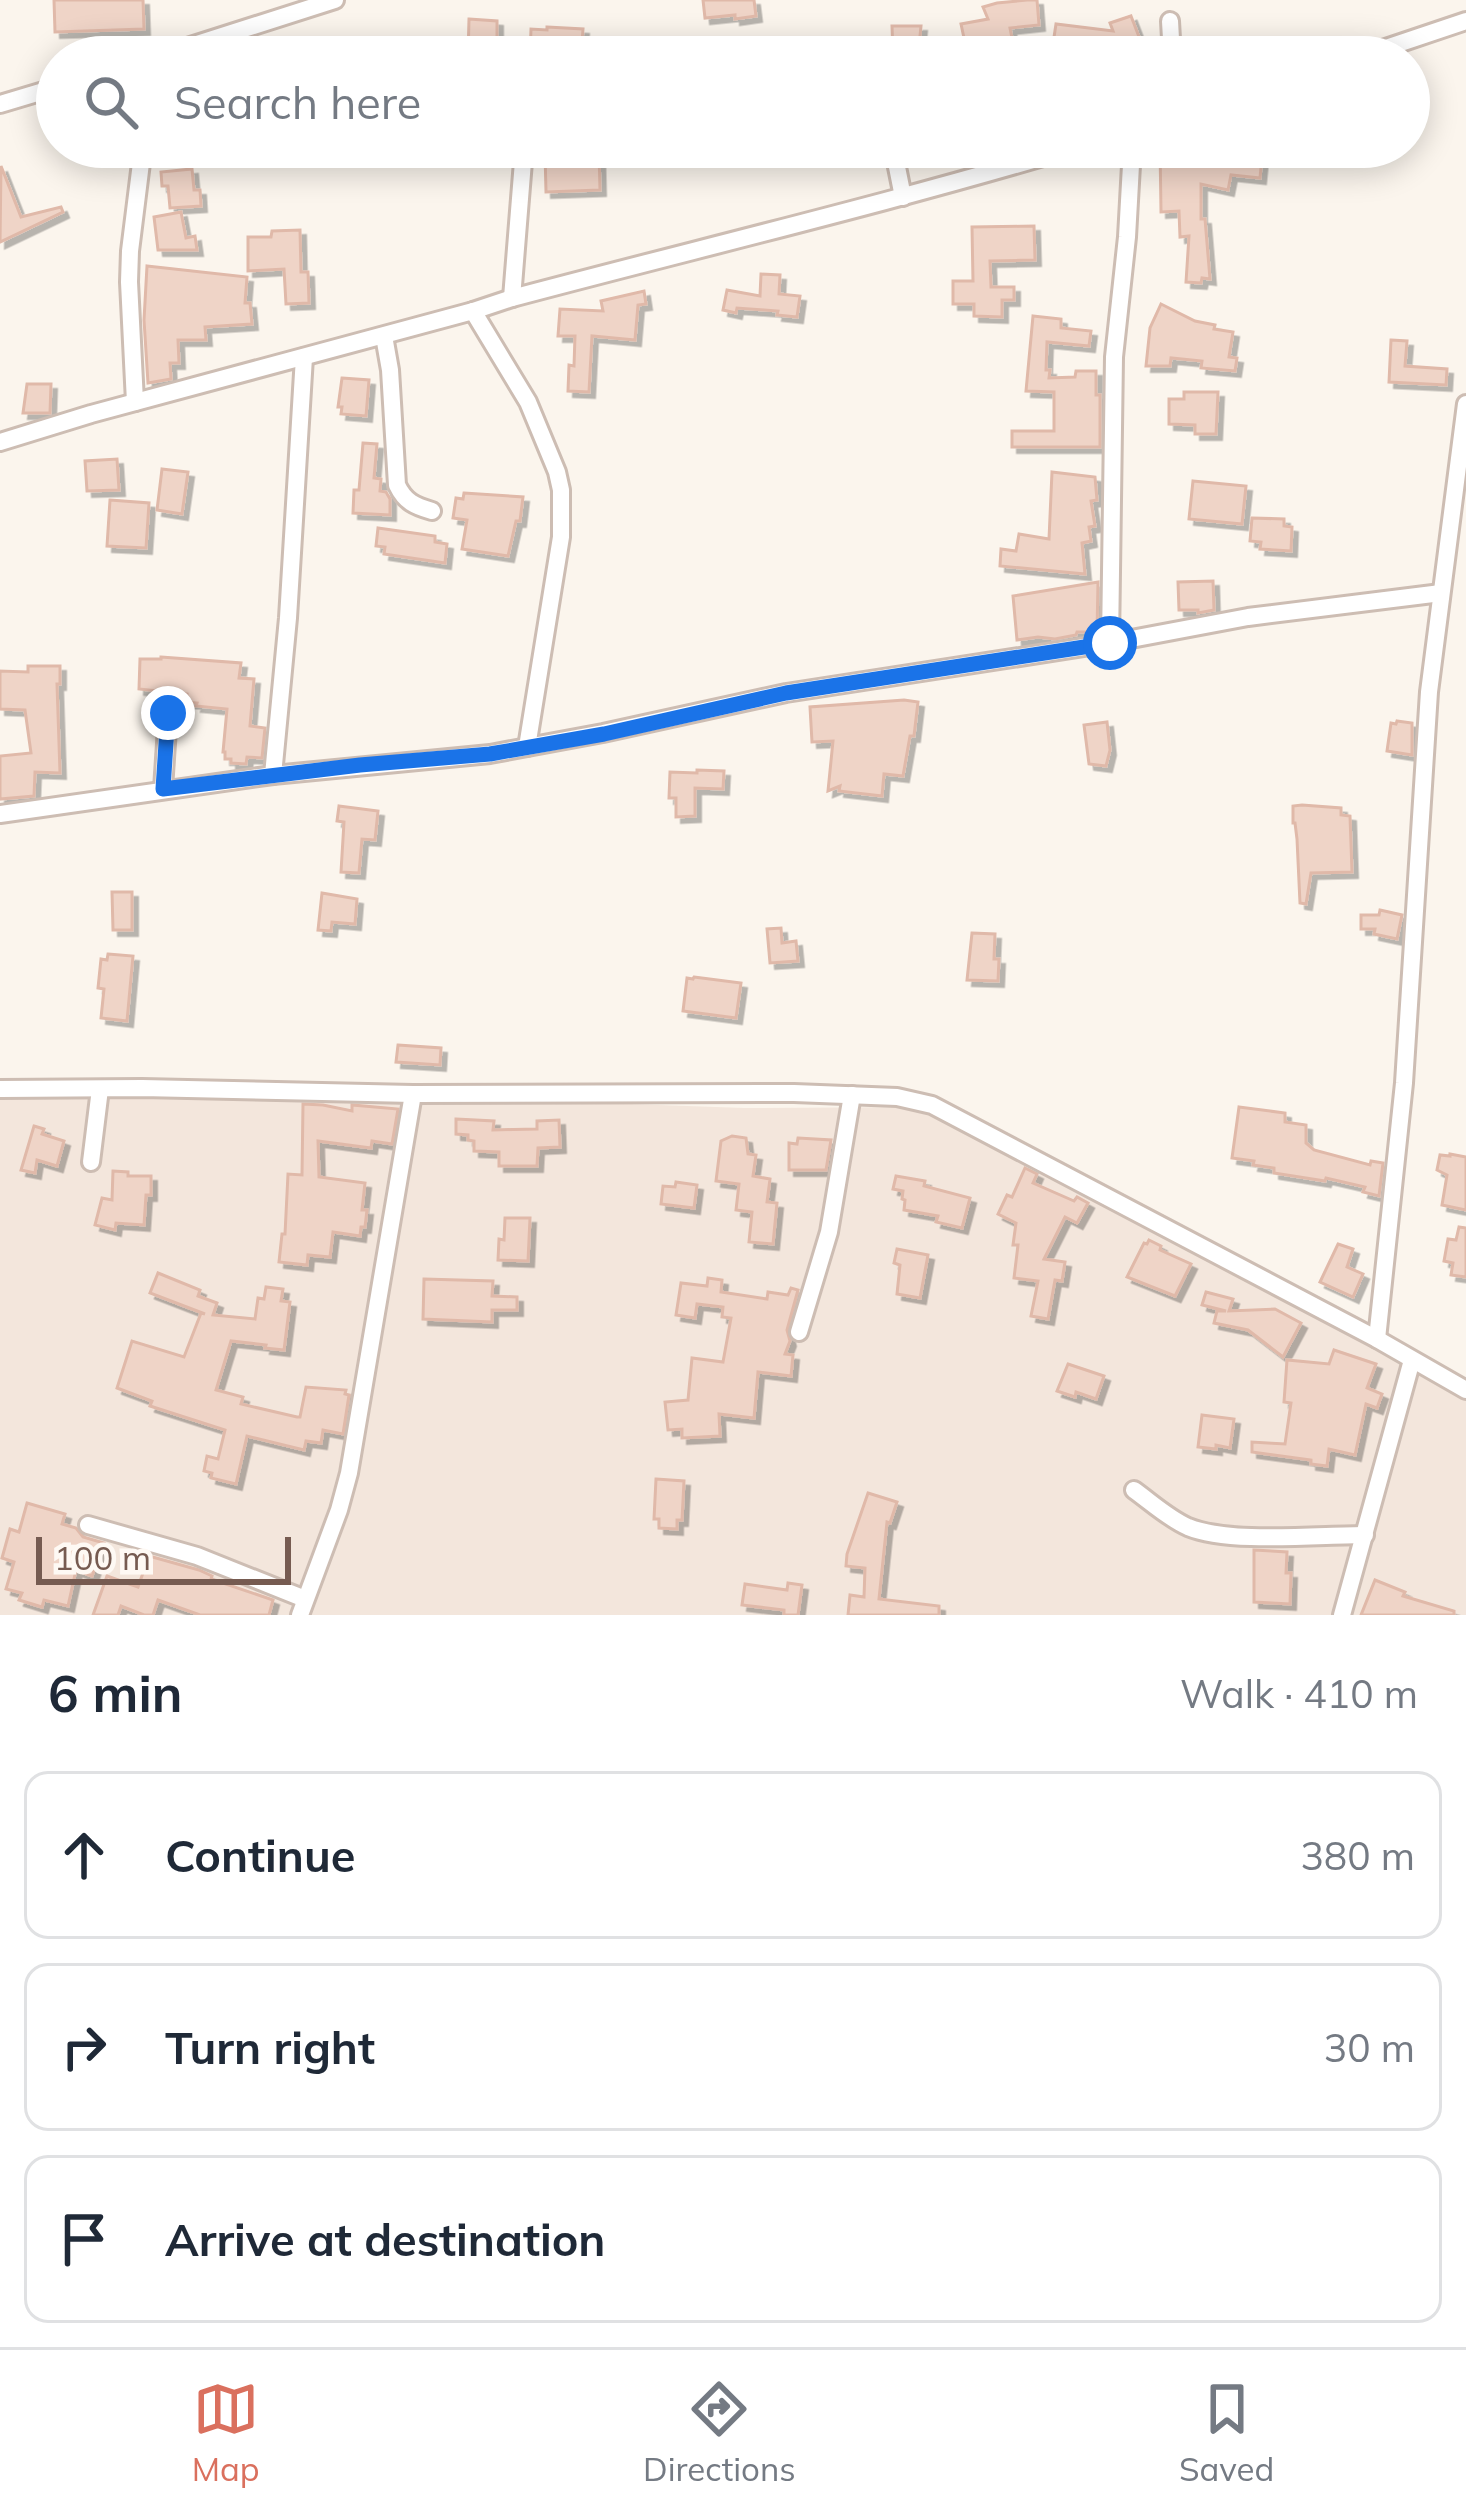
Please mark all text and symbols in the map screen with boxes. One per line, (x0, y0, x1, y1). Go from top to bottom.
search box (36, 36, 1430, 168)
icon: search (78, 69, 144, 135)
text: Search here (174, 74, 421, 130)
route start (1083, 616, 1137, 670)
route end (141, 686, 195, 740)
scale bar (36, 1531, 291, 1584)
text: 100 m (54, 1537, 151, 1578)
text: 6 min (48, 1661, 183, 1725)
text: Walk · 410 m (1180, 1669, 1418, 1718)
icon: ahead (51, 1822, 117, 1888)
text: Continue (165, 1827, 355, 1883)
text: 380 m (1300, 1831, 1415, 1880)
icon: right (51, 2014, 117, 2080)
text: Turn right (165, 2019, 375, 2075)
text: 30 m (1324, 2023, 1415, 2072)
icon: arrive (51, 2206, 117, 2272)
text: Arrive at destination (165, 2211, 605, 2267)
tab: Map (192, 2376, 260, 2489)
tab: Directions (643, 2376, 796, 2489)
tab: Saved (1179, 2376, 1274, 2489)

